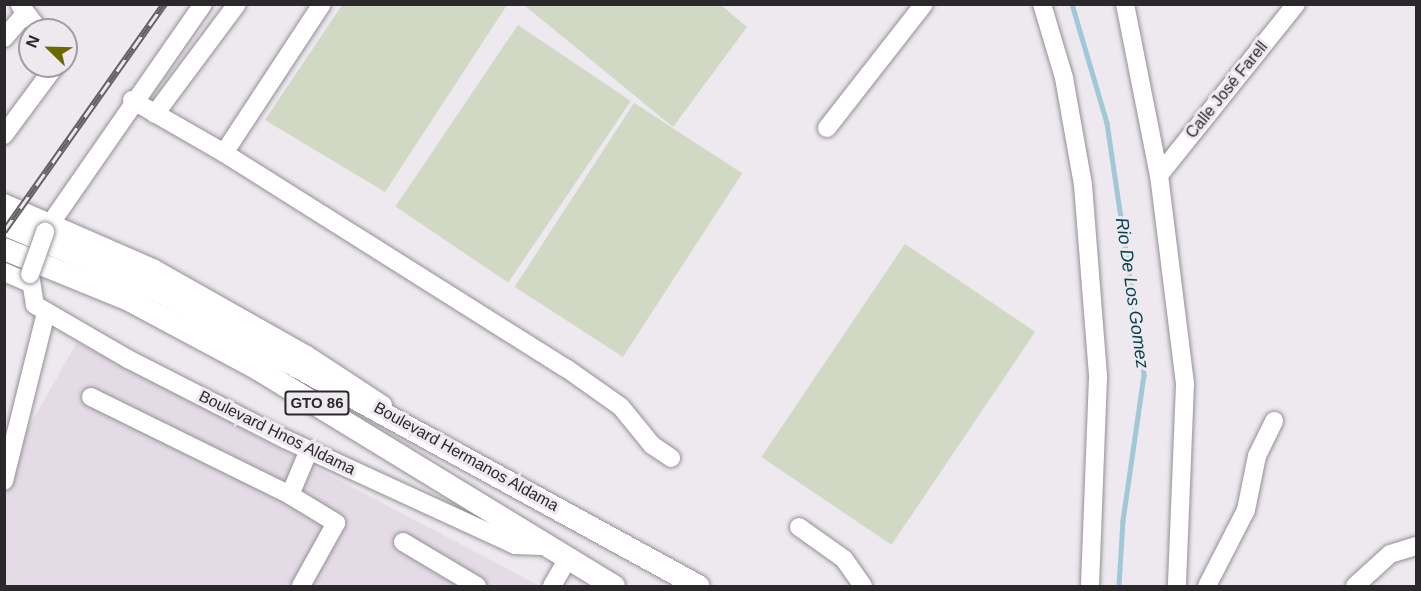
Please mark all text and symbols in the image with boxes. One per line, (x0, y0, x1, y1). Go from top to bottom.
north arrow (18, 18, 78, 78)
text: N (23, 33, 43, 50)
street label: Calle José Farell (1182, 38, 1272, 142)
water label: Rio De Los Gomez (1111, 216, 1153, 370)
street label: Boulevard Hnos Aldama (195, 387, 359, 479)
road number: GTO 86 (284, 391, 350, 415)
street label: Boulevard Hermanos Aldama (370, 398, 562, 516)

